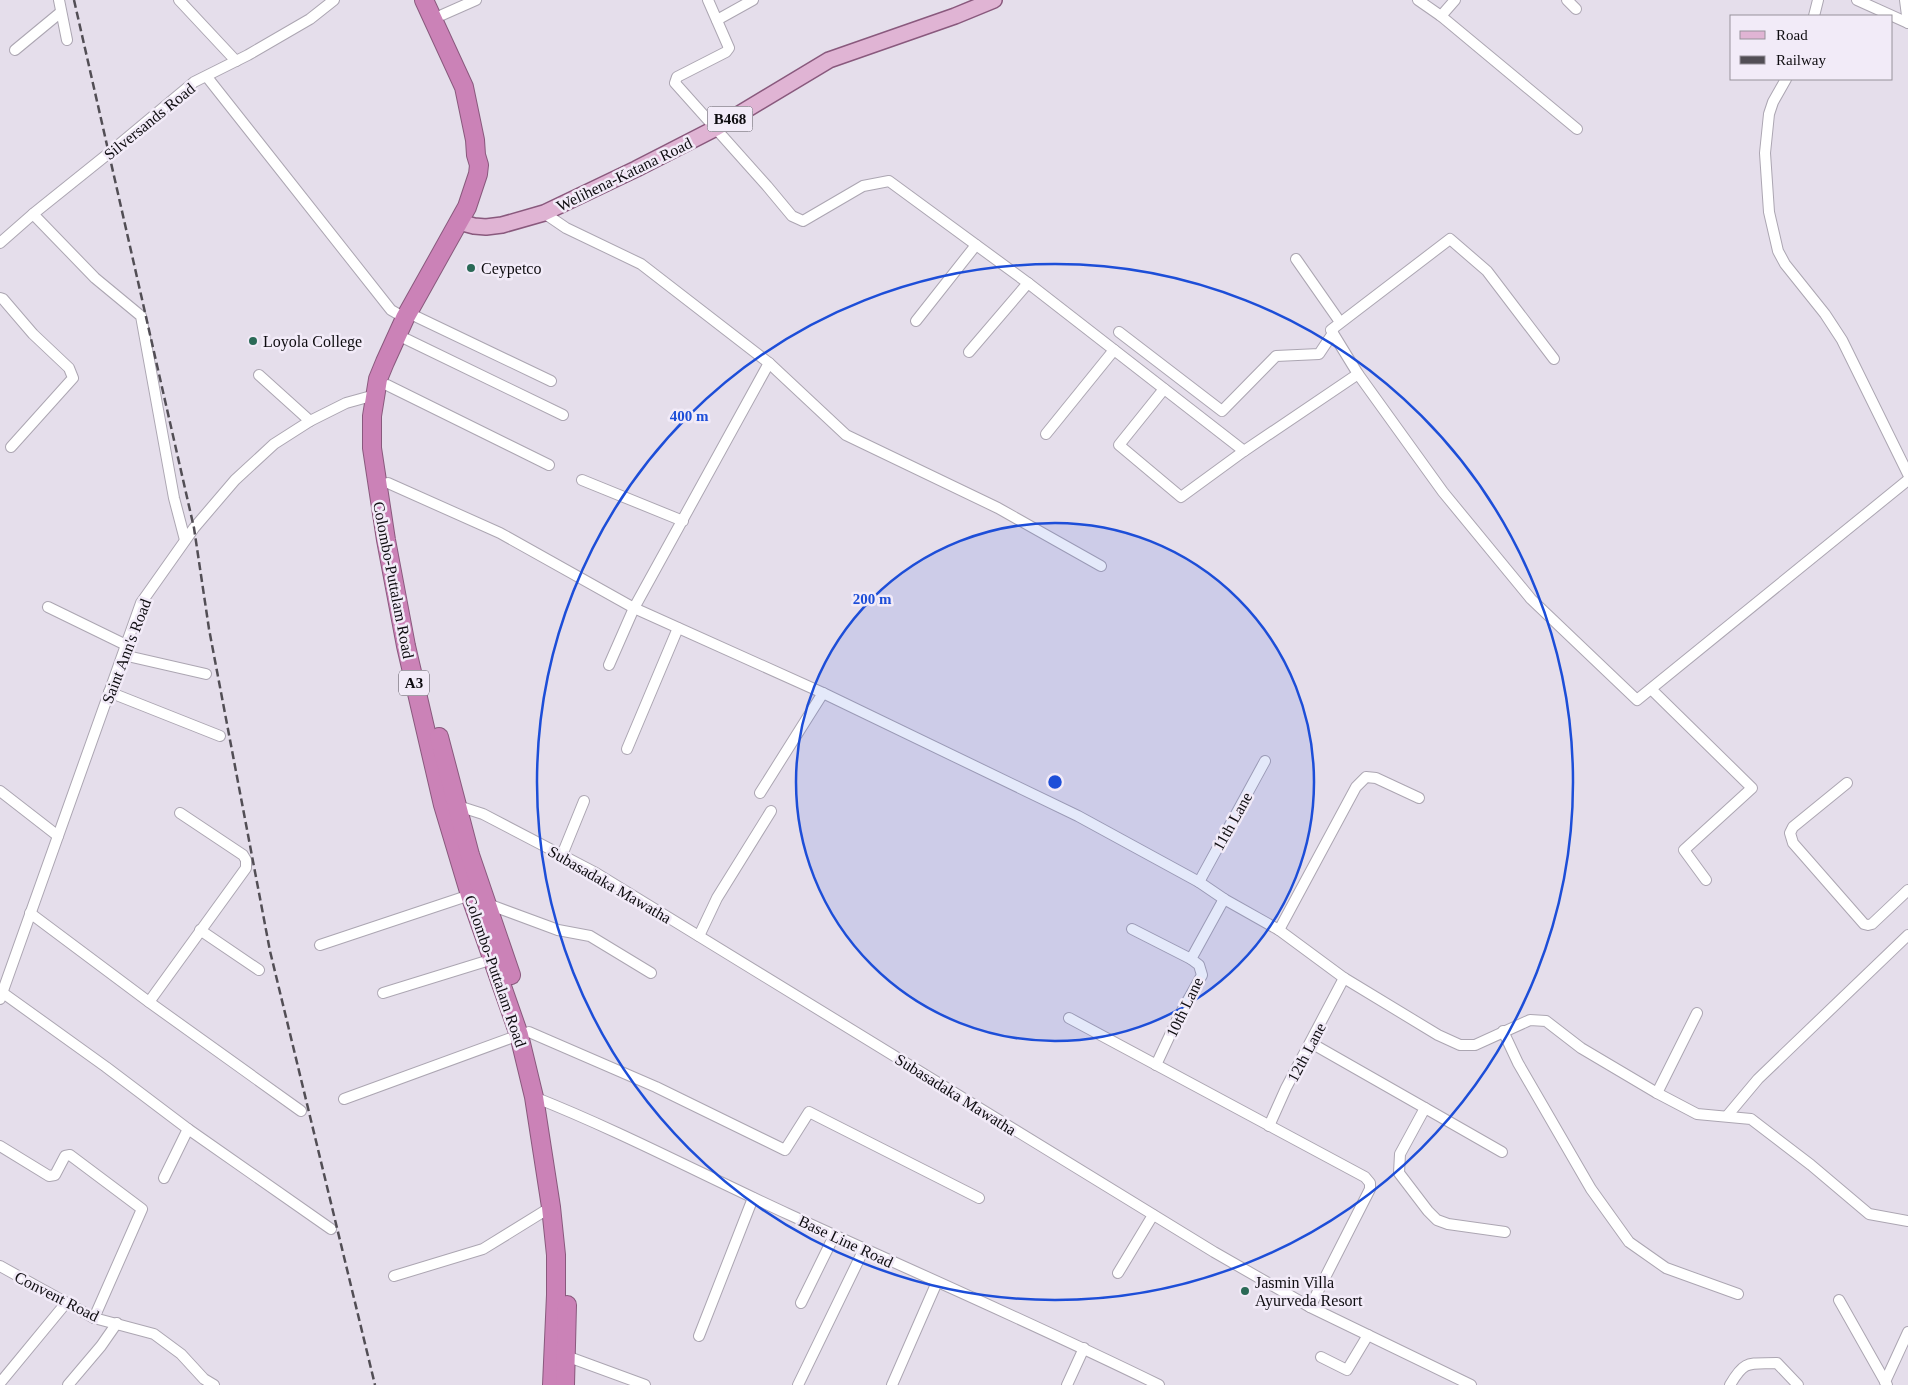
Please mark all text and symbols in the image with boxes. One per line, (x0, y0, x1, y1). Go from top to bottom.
legend (1730, 15, 1893, 80)
text: Road (1776, 27, 1808, 43)
text: Railway (1776, 52, 1826, 68)
street label: Silversands Road (101, 80, 198, 163)
road number: B468 (708, 106, 752, 132)
street label: Welihena-Katana Road (554, 134, 695, 215)
place label: Ceypetco (481, 260, 541, 278)
marker: Ceypetco (465, 262, 477, 274)
place label: Loyola College (263, 333, 362, 351)
marker: Loyola College (247, 335, 259, 347)
text: 400 m (670, 408, 709, 424)
street label: Colombo-Puttalam Road (370, 500, 417, 660)
text: 200 m (853, 591, 892, 607)
street label: Saint Ann's Road (99, 597, 154, 706)
road number: A3 (399, 670, 429, 696)
centre of rings (1046, 773, 1064, 791)
street label: 11th Lane (1210, 789, 1255, 853)
street label: Subasadaka Mawatha (545, 842, 674, 927)
street label: Colombo-Puttalam Road (462, 893, 530, 1049)
street label: 10th Lane (1163, 975, 1206, 1040)
street label: 12th Lane (1284, 1020, 1329, 1085)
street label: Subasadaka Mawatha (892, 1050, 1019, 1138)
street label: Base Line Road (796, 1212, 896, 1271)
street label: Convent Road (12, 1268, 102, 1325)
place label: Jasmin Villa Ayurveda Resort (1255, 1274, 1363, 1310)
marker: Jasmin Villa Ayurveda Resort (1239, 1285, 1251, 1297)

